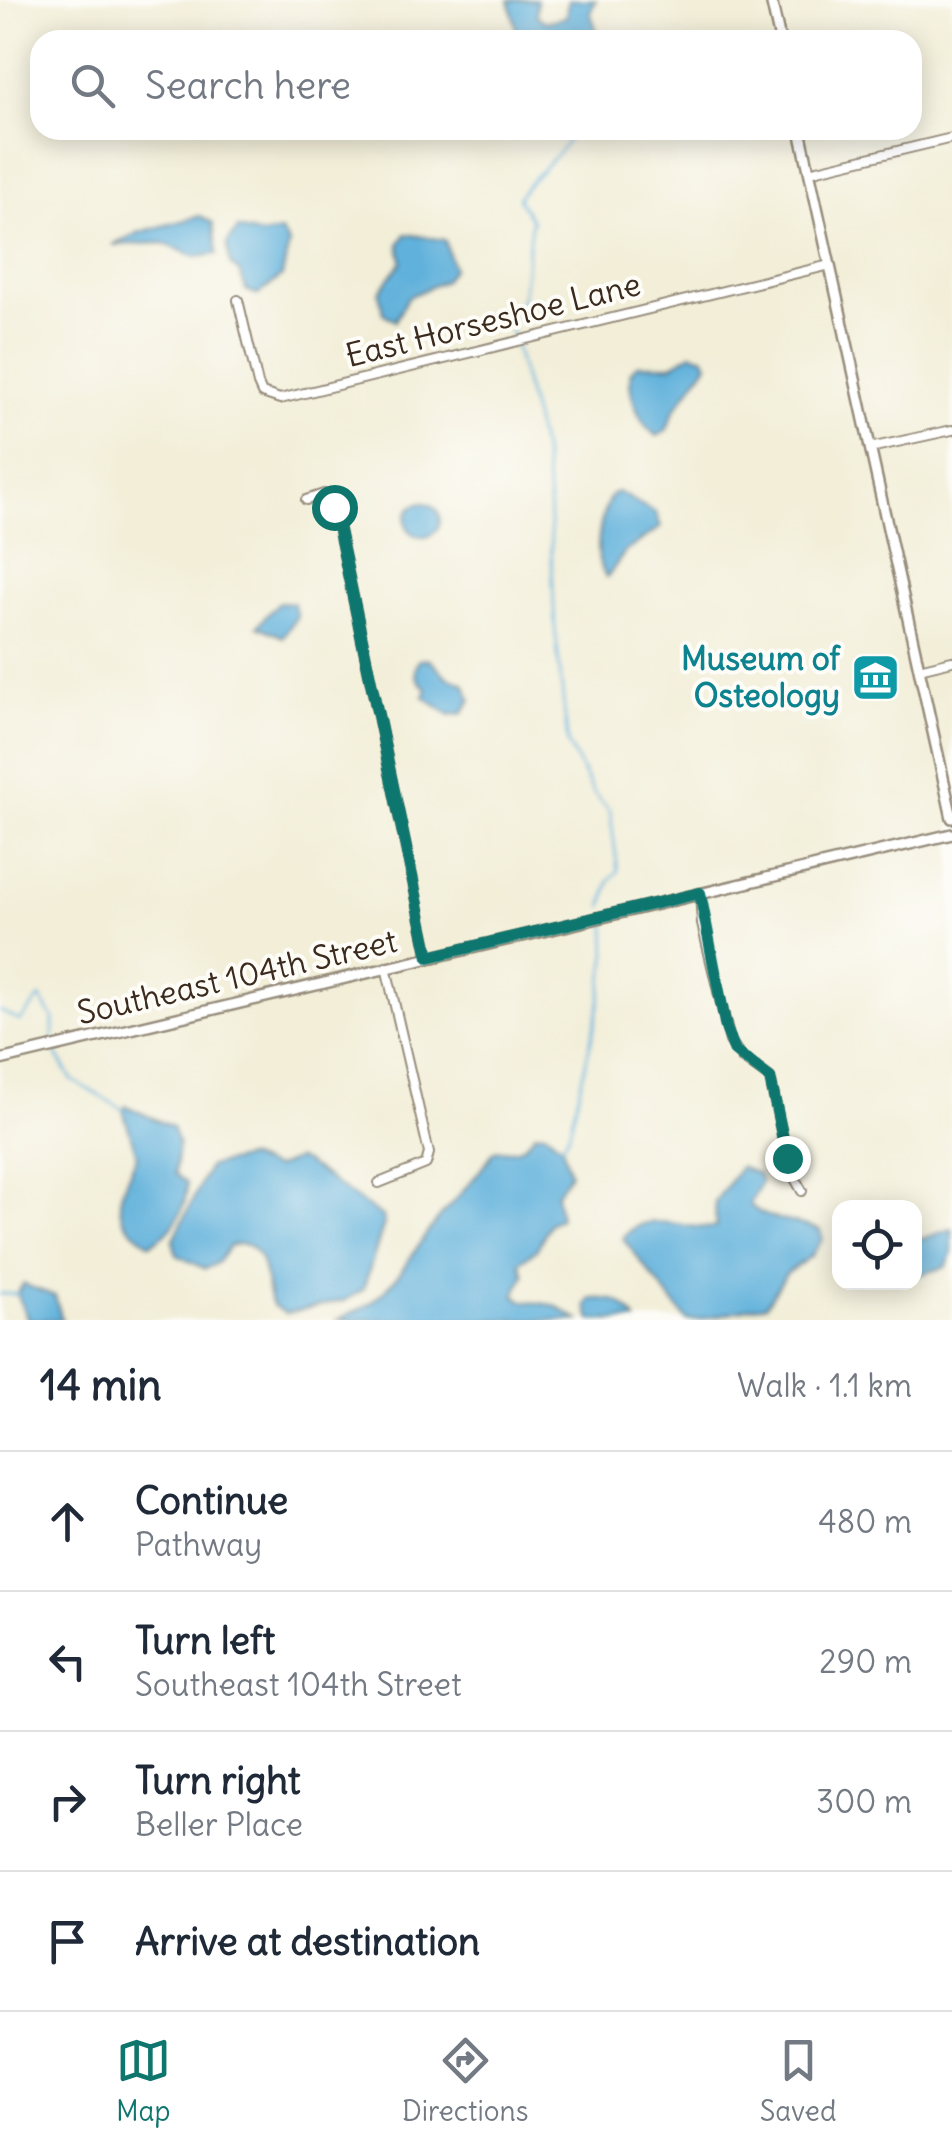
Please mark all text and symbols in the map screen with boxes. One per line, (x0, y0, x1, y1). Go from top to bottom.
search box (30, 30, 922, 140)
icon: search (65, 58, 120, 113)
text: Search here (145, 62, 351, 109)
street label: East Horseshoe Lane (341, 263, 645, 376)
route start (312, 485, 358, 531)
place label: Museum of Osteology (681, 638, 842, 716)
museum icon: Museum of Osteology (849, 651, 901, 703)
street label: Southeast 104th Street (73, 920, 401, 1033)
route end (765, 1136, 811, 1182)
map controls (832, 1200, 922, 1290)
button: locate (832, 1200, 922, 1290)
text: 14 min (40, 1359, 162, 1411)
text: Walk · 1.1 km (737, 1365, 912, 1406)
text: Continue (135, 1477, 288, 1524)
icon: ahead (40, 1494, 95, 1549)
text: 480 m (818, 1501, 912, 1542)
text: Pathway (135, 1524, 262, 1565)
text: Turn left (135, 1617, 275, 1664)
icon: left (40, 1634, 95, 1689)
text: 290 m (819, 1641, 912, 1682)
text: Southeast 104th Street (135, 1664, 462, 1705)
text: Turn right (135, 1757, 301, 1804)
icon: right (40, 1774, 95, 1829)
text: 300 m (816, 1781, 912, 1822)
text: Beller Place (135, 1804, 303, 1845)
icon: arrive (40, 1914, 95, 1969)
text: Arrive at destination (135, 1918, 480, 1965)
tab: Map (116, 2033, 171, 2129)
tab: Directions (402, 2033, 528, 2129)
tab: Saved (760, 2033, 836, 2129)

